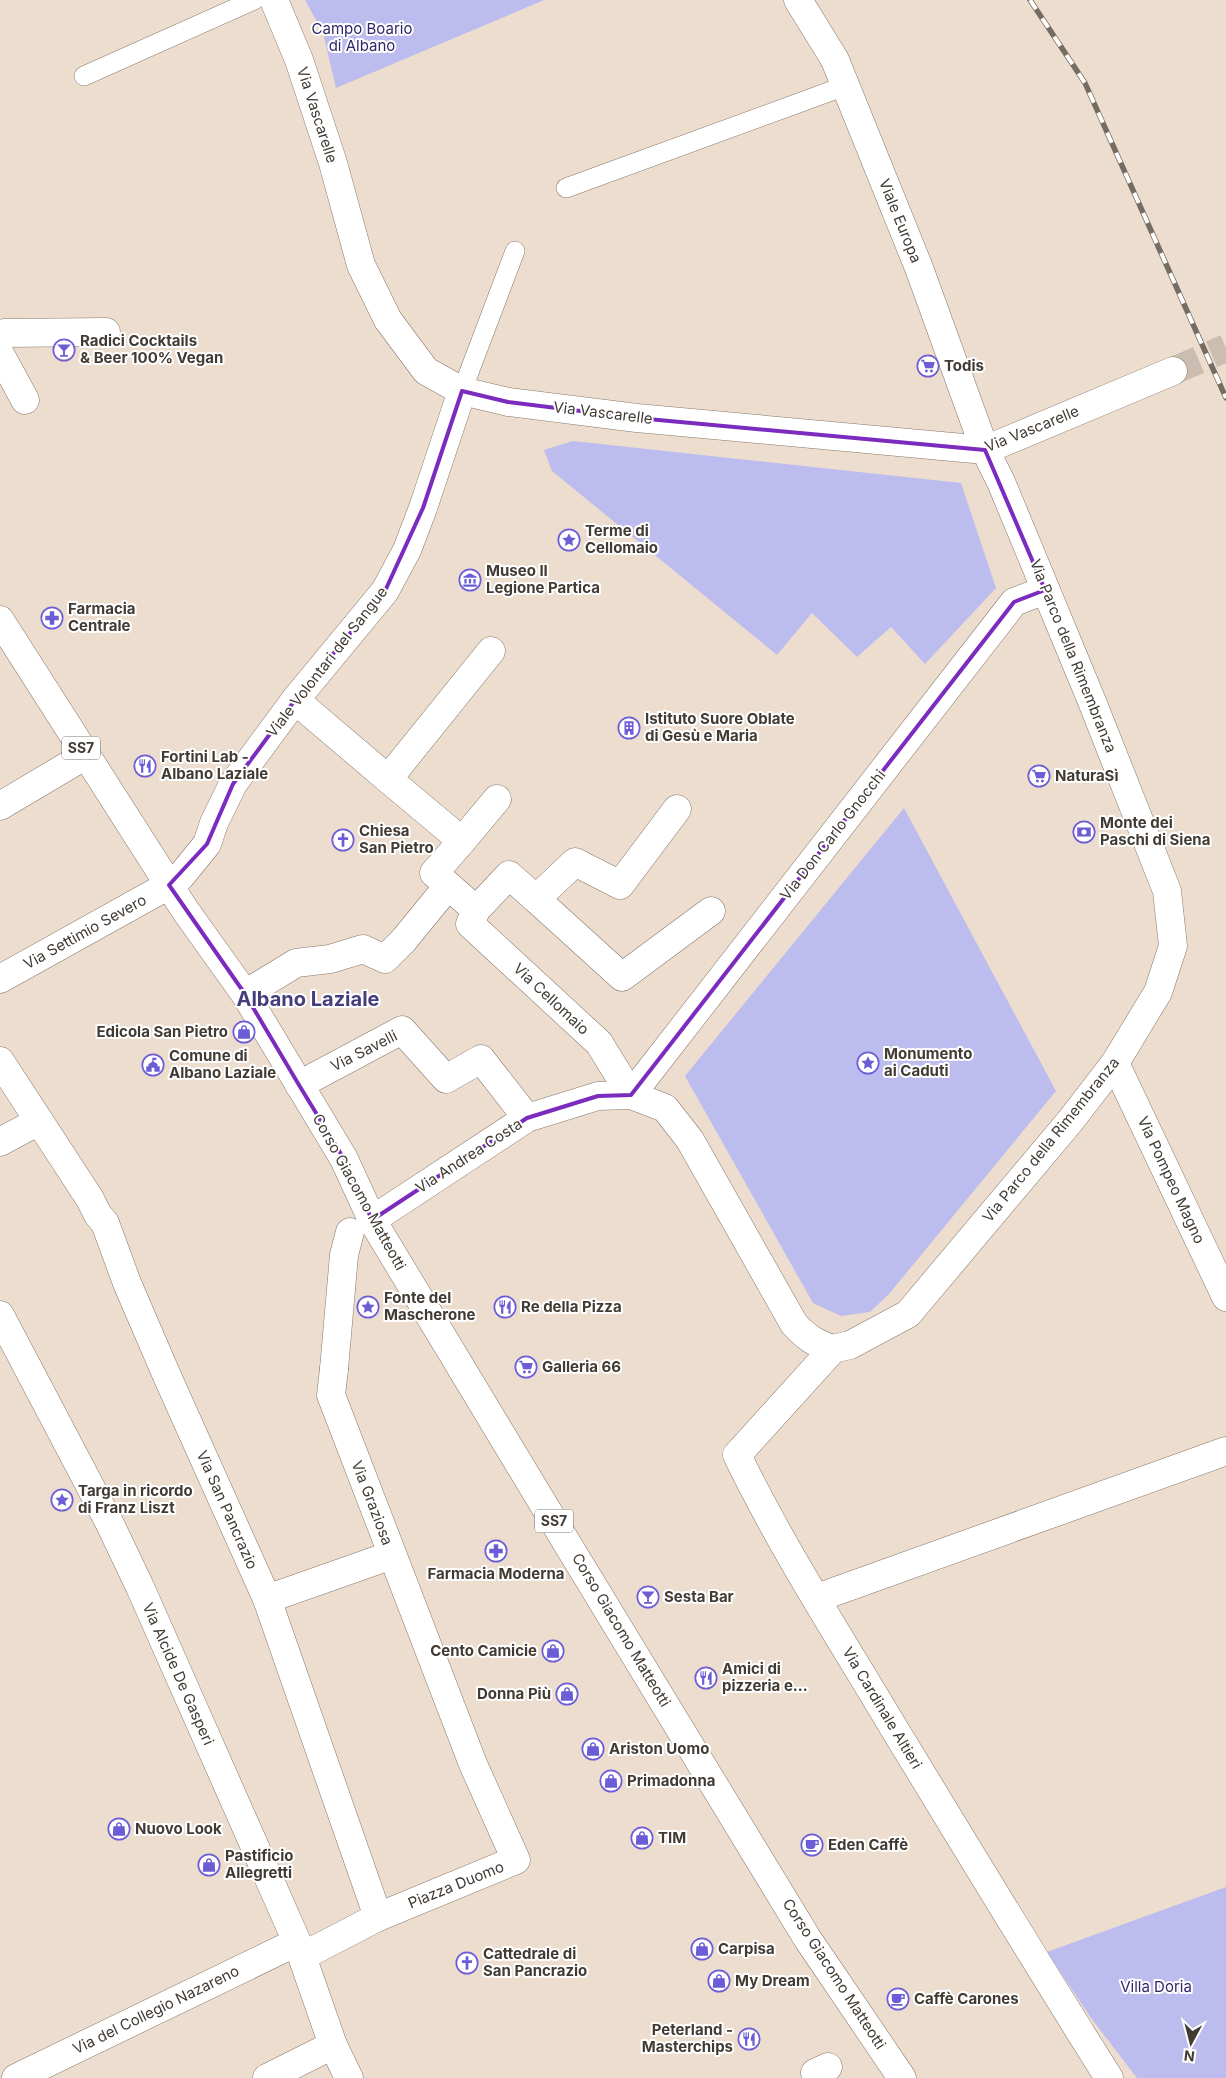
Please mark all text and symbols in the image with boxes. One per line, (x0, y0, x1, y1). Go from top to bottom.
park label: Campo Boario di Albano (312, 19, 412, 55)
street label: Via Vascarelle (293, 64, 342, 165)
street label: Viale Europa (875, 176, 926, 266)
place label: Radici Cocktails & Beer 100% Vegan (80, 331, 223, 367)
bar icon: Radici Cocktails & Beer 100% Vegan (52, 338, 76, 362)
supermarket icon: Todis (916, 354, 940, 378)
place label: Todis (944, 356, 984, 375)
street label: Via Vascarelle (552, 397, 654, 428)
street label: Via Vascarelle (982, 401, 1082, 456)
place label: Terme di Cellomaio (585, 521, 658, 557)
place icon: Terme di Cellomaio (557, 528, 581, 552)
street label: Via Parco della Rimembranza (1026, 556, 1121, 755)
place label: Museo II Legione Partica (486, 561, 600, 597)
museum icon: Museo II Legione Partica (458, 568, 482, 592)
street label: Viale Volontari del Sangue (262, 583, 391, 741)
place label: Farmacia Centrale (68, 599, 135, 635)
pharmacy icon: Farmacia Centrale (40, 606, 64, 630)
place label: Istituto Suore Oblate di Gesù e Maria (645, 709, 795, 745)
building icon: Istituto Suore Oblate di Gesù e Maria (617, 716, 641, 740)
road number: SS7 (62, 736, 100, 760)
place label: Fortini Lab - Albano Laziale (161, 747, 268, 783)
restaurant icon: Fortini Lab - Albano Laziale (133, 754, 157, 778)
supermarket icon: NaturaSì (1027, 764, 1051, 788)
street label: Via Don Carlo Gnocchi (776, 766, 889, 904)
place label: NaturaSì (1055, 766, 1118, 785)
place label: Monte dei Paschi di Siena (1100, 813, 1210, 849)
bank icon: Monte dei Paschi di Siena (1072, 820, 1096, 844)
place label: Chiesa San Pietro (359, 821, 434, 857)
church icon: Chiesa San Pietro (331, 828, 355, 852)
street label: Via Settimio Severo (20, 890, 149, 973)
street label: Via Cellomaio (509, 959, 593, 1039)
district label: Albano Laziale (237, 987, 380, 1011)
shop icon: Edicola San Pietro (232, 1020, 256, 1044)
place label: Edicola San Pietro (96, 1022, 228, 1041)
street label: Via Savelli (327, 1026, 400, 1075)
place label: Monumento ai Caduti (884, 1044, 972, 1080)
place label: Comune di Albano Laziale (169, 1046, 276, 1082)
place icon: Monumento ai Caduti (856, 1051, 880, 1075)
public building icon: Comune di Albano Laziale (141, 1053, 165, 1077)
street label: Via Parco della Rimembranza (978, 1053, 1123, 1226)
street label: Corso Giacomo Matteotti (308, 1110, 410, 1273)
street label: Via Pompeo Magno (1134, 1113, 1209, 1247)
street label: Via Andrea Costa (412, 1114, 526, 1197)
place label: Fonte del Mascherone (384, 1288, 475, 1324)
place icon: Fonte del Mascherone (356, 1295, 380, 1319)
restaurant icon: Re della Pizza (493, 1295, 517, 1319)
place label: Re della Pizza (521, 1297, 622, 1316)
supermarket icon: Galleria 66 (514, 1355, 538, 1379)
place label: Galleria 66 (542, 1357, 621, 1376)
street label: Via San Pancrazio (193, 1447, 262, 1572)
street label: Via Graziosa (348, 1458, 397, 1548)
place label: Targa in ricordo di Franz Liszt (78, 1481, 193, 1517)
place icon: Targa in ricordo di Franz Liszt (50, 1488, 74, 1512)
road number: SS7 (535, 1510, 573, 1532)
pharmacy icon: Farmacia Moderna (484, 1539, 508, 1563)
street label: Corso Giacomo Matteotti (568, 1549, 675, 1710)
place label: Farmacia Moderna (428, 1564, 564, 1583)
bar icon: Sesta Bar (636, 1585, 660, 1609)
place label: Sesta Bar (664, 1587, 734, 1606)
street label: Via Alcide De Gasperi (139, 1600, 218, 1748)
shop icon: Cento Camicie (541, 1639, 565, 1663)
place label: Cento Camicie (430, 1641, 537, 1660)
street label: Via Cardinale Altieri (838, 1643, 926, 1772)
place label: Amici di pizzeria e... (722, 1659, 808, 1695)
restaurant icon: Amici di pizzeria e... (694, 1666, 718, 1690)
shop icon: Donna Più (555, 1682, 579, 1706)
place label: Donna Più (477, 1684, 551, 1703)
shop icon: Ariston Uomo (581, 1737, 605, 1761)
place label: Ariston Uomo (609, 1739, 709, 1758)
shop icon: Primadonna (599, 1769, 623, 1793)
place label: Primadonna (627, 1771, 715, 1790)
shop icon: Nuovo Look (107, 1817, 131, 1841)
place label: Nuovo Look (135, 1819, 222, 1838)
shop icon: TIM (630, 1826, 654, 1850)
place label: TIM (658, 1828, 686, 1847)
cafe icon: Eden Caffè (800, 1833, 824, 1857)
place label: Eden Caffè (828, 1835, 908, 1854)
place label: Pastificio Allegretti (225, 1846, 293, 1882)
shop icon: Pastificio Allegretti (197, 1853, 221, 1877)
street label: Piazza Duomo (405, 1857, 507, 1912)
street label: Corso Giacomo Matteotti (779, 1895, 890, 2053)
shop icon: Carpisa (690, 1937, 714, 1961)
place label: Carpisa (718, 1939, 775, 1958)
place label: Cattedrale di San Pancrazio (483, 1944, 587, 1980)
church icon: Cattedrale di San Pancrazio (455, 1951, 479, 1975)
street label: Via del Collegio Nazareno (69, 1961, 242, 2058)
shop icon: My Dream (707, 1969, 731, 1993)
place label: My Dream (735, 1971, 810, 1990)
park label: Villa Doria (1120, 1977, 1192, 1996)
cafe icon: Caffè Carones (886, 1987, 910, 2011)
place label: Caffè Carones (914, 1989, 1019, 2008)
north arrow (1166, 2018, 1216, 2068)
place label: Peterland - Masterchips (642, 2020, 733, 2056)
restaurant icon: Peterland - Masterchips (737, 2027, 761, 2051)
text: N (1183, 2047, 1196, 2065)

